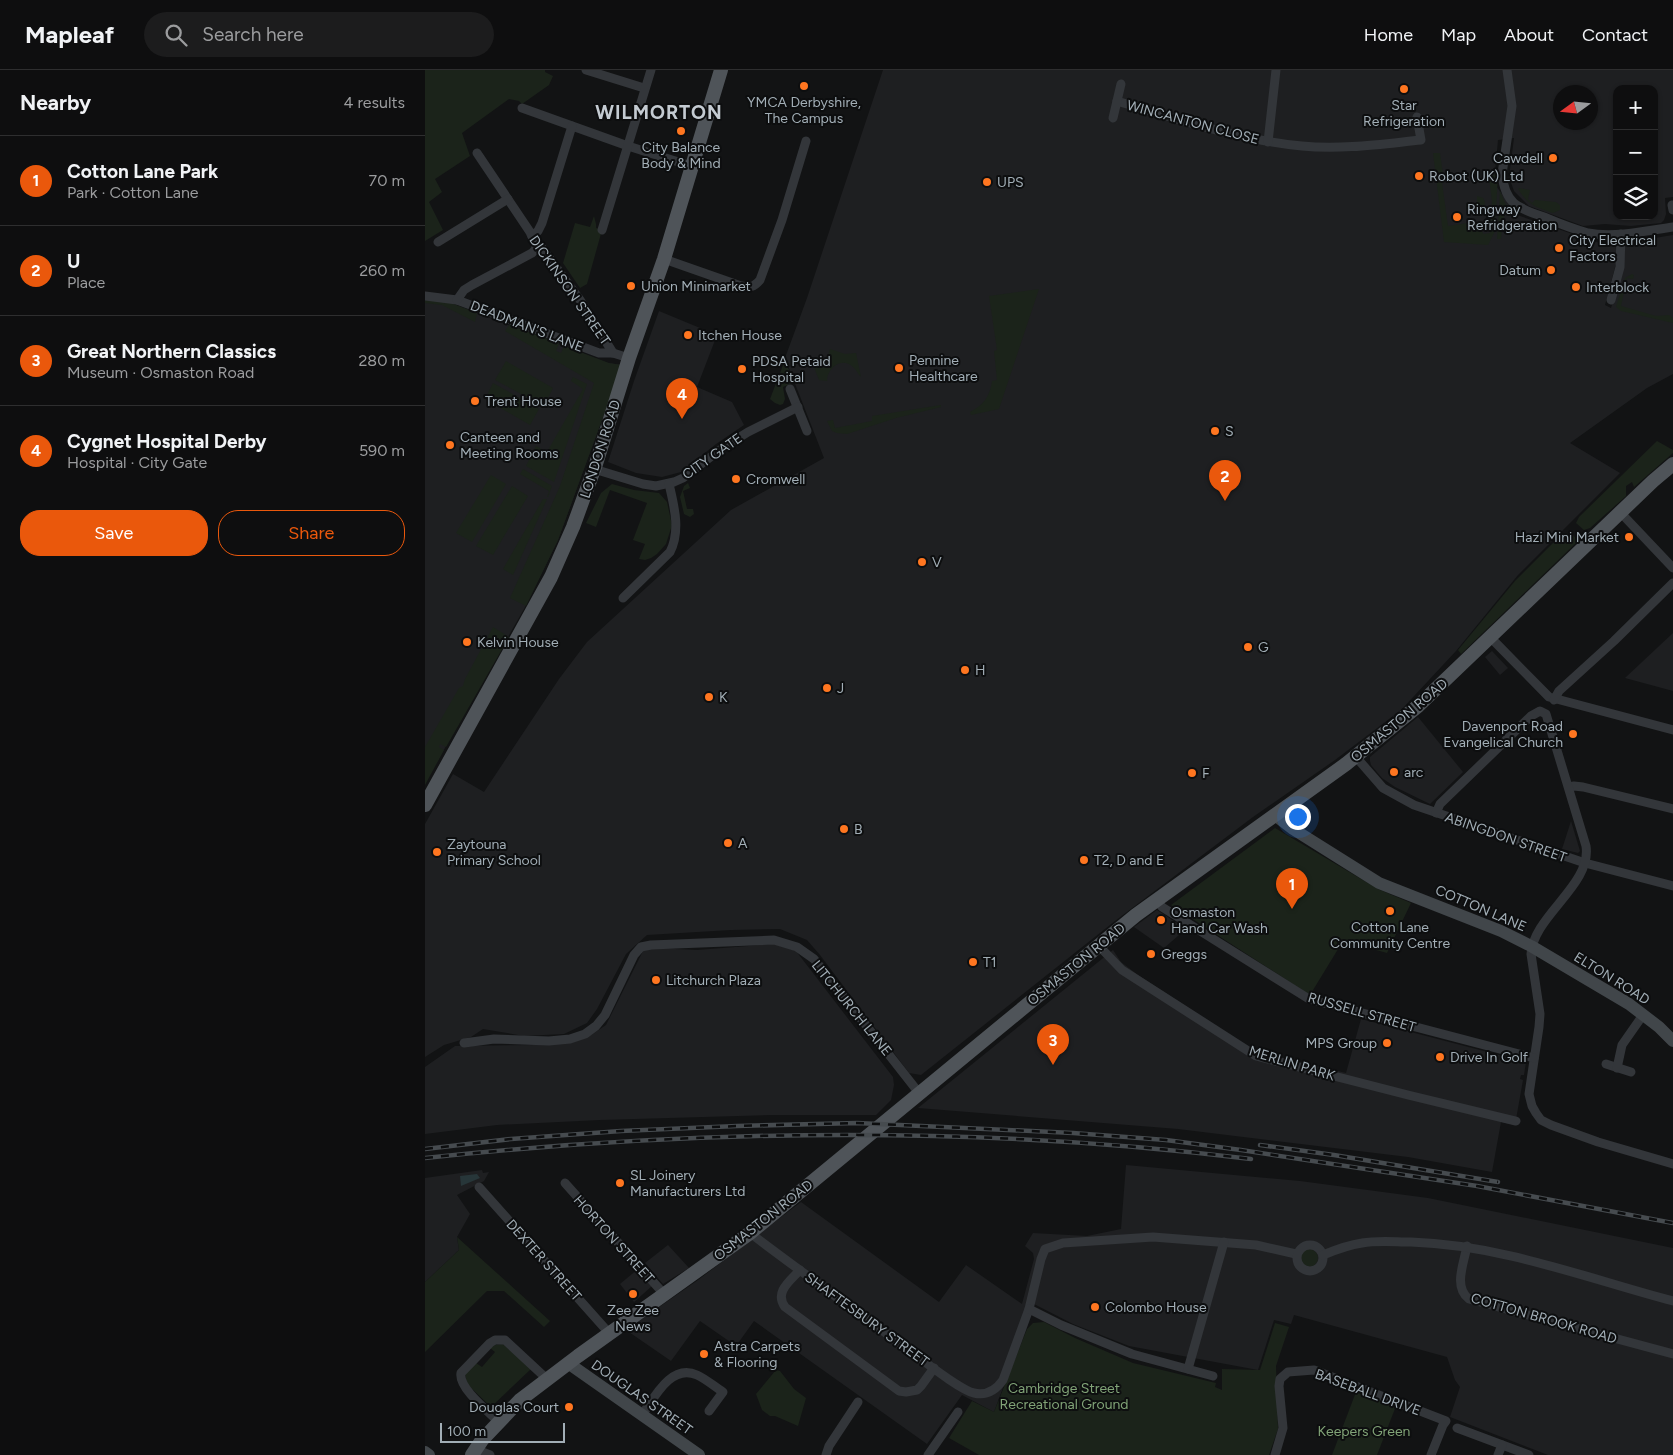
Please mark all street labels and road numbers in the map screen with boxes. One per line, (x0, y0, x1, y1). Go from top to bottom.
street label: WINCANTON CLOSE (1125, 97, 1261, 148)
street label: DICKINSON STREET (525, 232, 614, 349)
street label: DEADMAN'S LANE (468, 297, 586, 356)
street label: LONDON ROAD (577, 398, 624, 500)
street label: CITY GATE (679, 430, 746, 483)
street label: OSMASTON ROAD (1348, 675, 1451, 766)
street label: ABINGDON STREET (1443, 809, 1569, 866)
street label: COTTON LANE (1433, 882, 1529, 935)
street label: OSMASTON ROAD (1024, 920, 1129, 1009)
street label: ELTON ROAD (1571, 948, 1653, 1008)
street label: LITCHURCH LANE (808, 957, 895, 1060)
street label: RUSSELL STREET (1306, 989, 1418, 1036)
street label: MERLIN PARK (1247, 1042, 1337, 1085)
street label: OSMASTON ROAD (710, 1176, 816, 1264)
street label: HORTON STREET (570, 1192, 658, 1287)
street label: DEXTER STREET (502, 1216, 585, 1305)
street label: SHAFTESBURY STREET (801, 1269, 932, 1370)
street label: COTTON BROOK ROAD (1469, 1289, 1619, 1347)
street label: DOUGLAS STREET (588, 1356, 696, 1439)
street label: BASEBALL DRIVE (1313, 1365, 1423, 1419)

